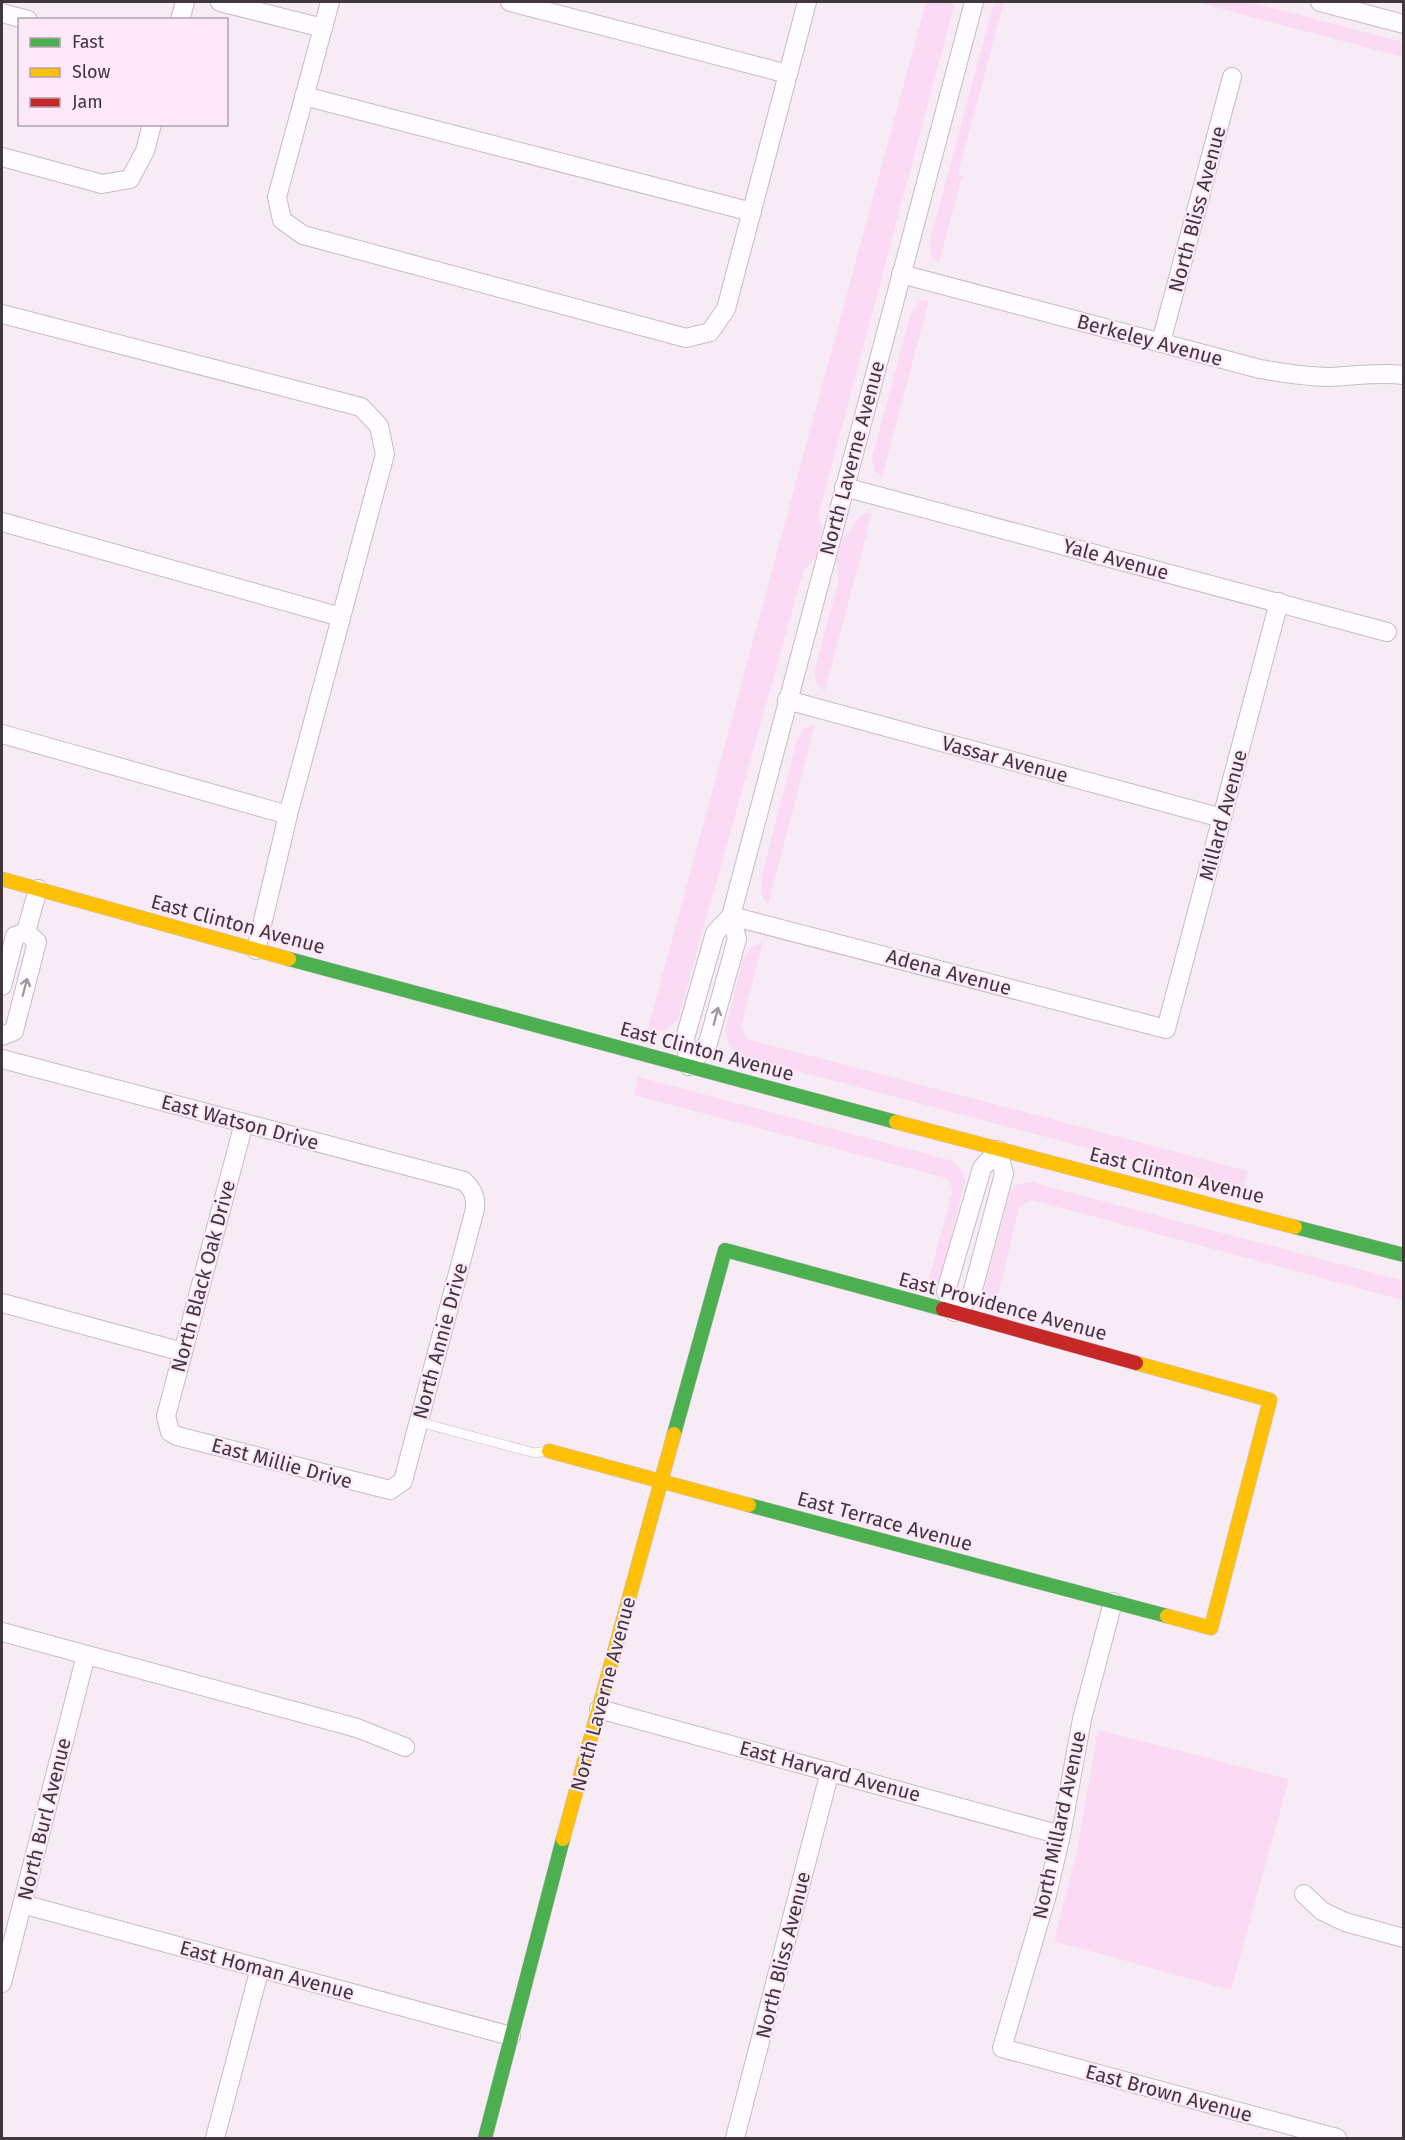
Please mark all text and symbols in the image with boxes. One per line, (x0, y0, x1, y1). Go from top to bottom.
legend (18, 18, 228, 126)
text: Fast (72, 31, 105, 53)
text: Slow (72, 61, 111, 83)
text: Jam (72, 91, 103, 113)
street label: North Bliss Avenue (1163, 123, 1231, 295)
street label: Berkeley Avenue (1075, 309, 1225, 371)
street label: North Laverne Avenue (814, 358, 890, 558)
street label: Yale Avenue (1061, 533, 1171, 585)
street label: Vassar Avenue (939, 731, 1071, 787)
street label: Millard Avenue (1194, 747, 1252, 883)
street label: East Clinton Avenue (148, 889, 328, 959)
street label: Adena Avenue (884, 944, 1014, 1000)
one-way arrow (20, 978, 31, 997)
one-way arrow (711, 1006, 722, 1025)
street label: East Clinton Avenue (617, 1016, 797, 1086)
street label: East Watson Drive (159, 1089, 321, 1155)
street label: East Clinton Avenue (1087, 1142, 1267, 1208)
street label: North Black Oak Drive (166, 1177, 240, 1375)
street label: North Annie Drive (408, 1260, 472, 1422)
street label: East Providence Avenue (896, 1267, 1110, 1345)
street label: East Millie Drive (209, 1433, 355, 1493)
street label: East Terrace Avenue (795, 1486, 975, 1556)
street label: North Laverne Avenue (565, 1594, 641, 1794)
street label: North Millard Avenue (1027, 1729, 1091, 1921)
street label: North Burl Avenue (12, 1735, 76, 1903)
street label: East Harvard Avenue (737, 1735, 923, 1807)
street label: North Bliss Avenue (751, 1869, 815, 2041)
street label: East Homan Avenue (177, 1935, 357, 2005)
street label: East Brown Avenue (1083, 2059, 1255, 2127)

